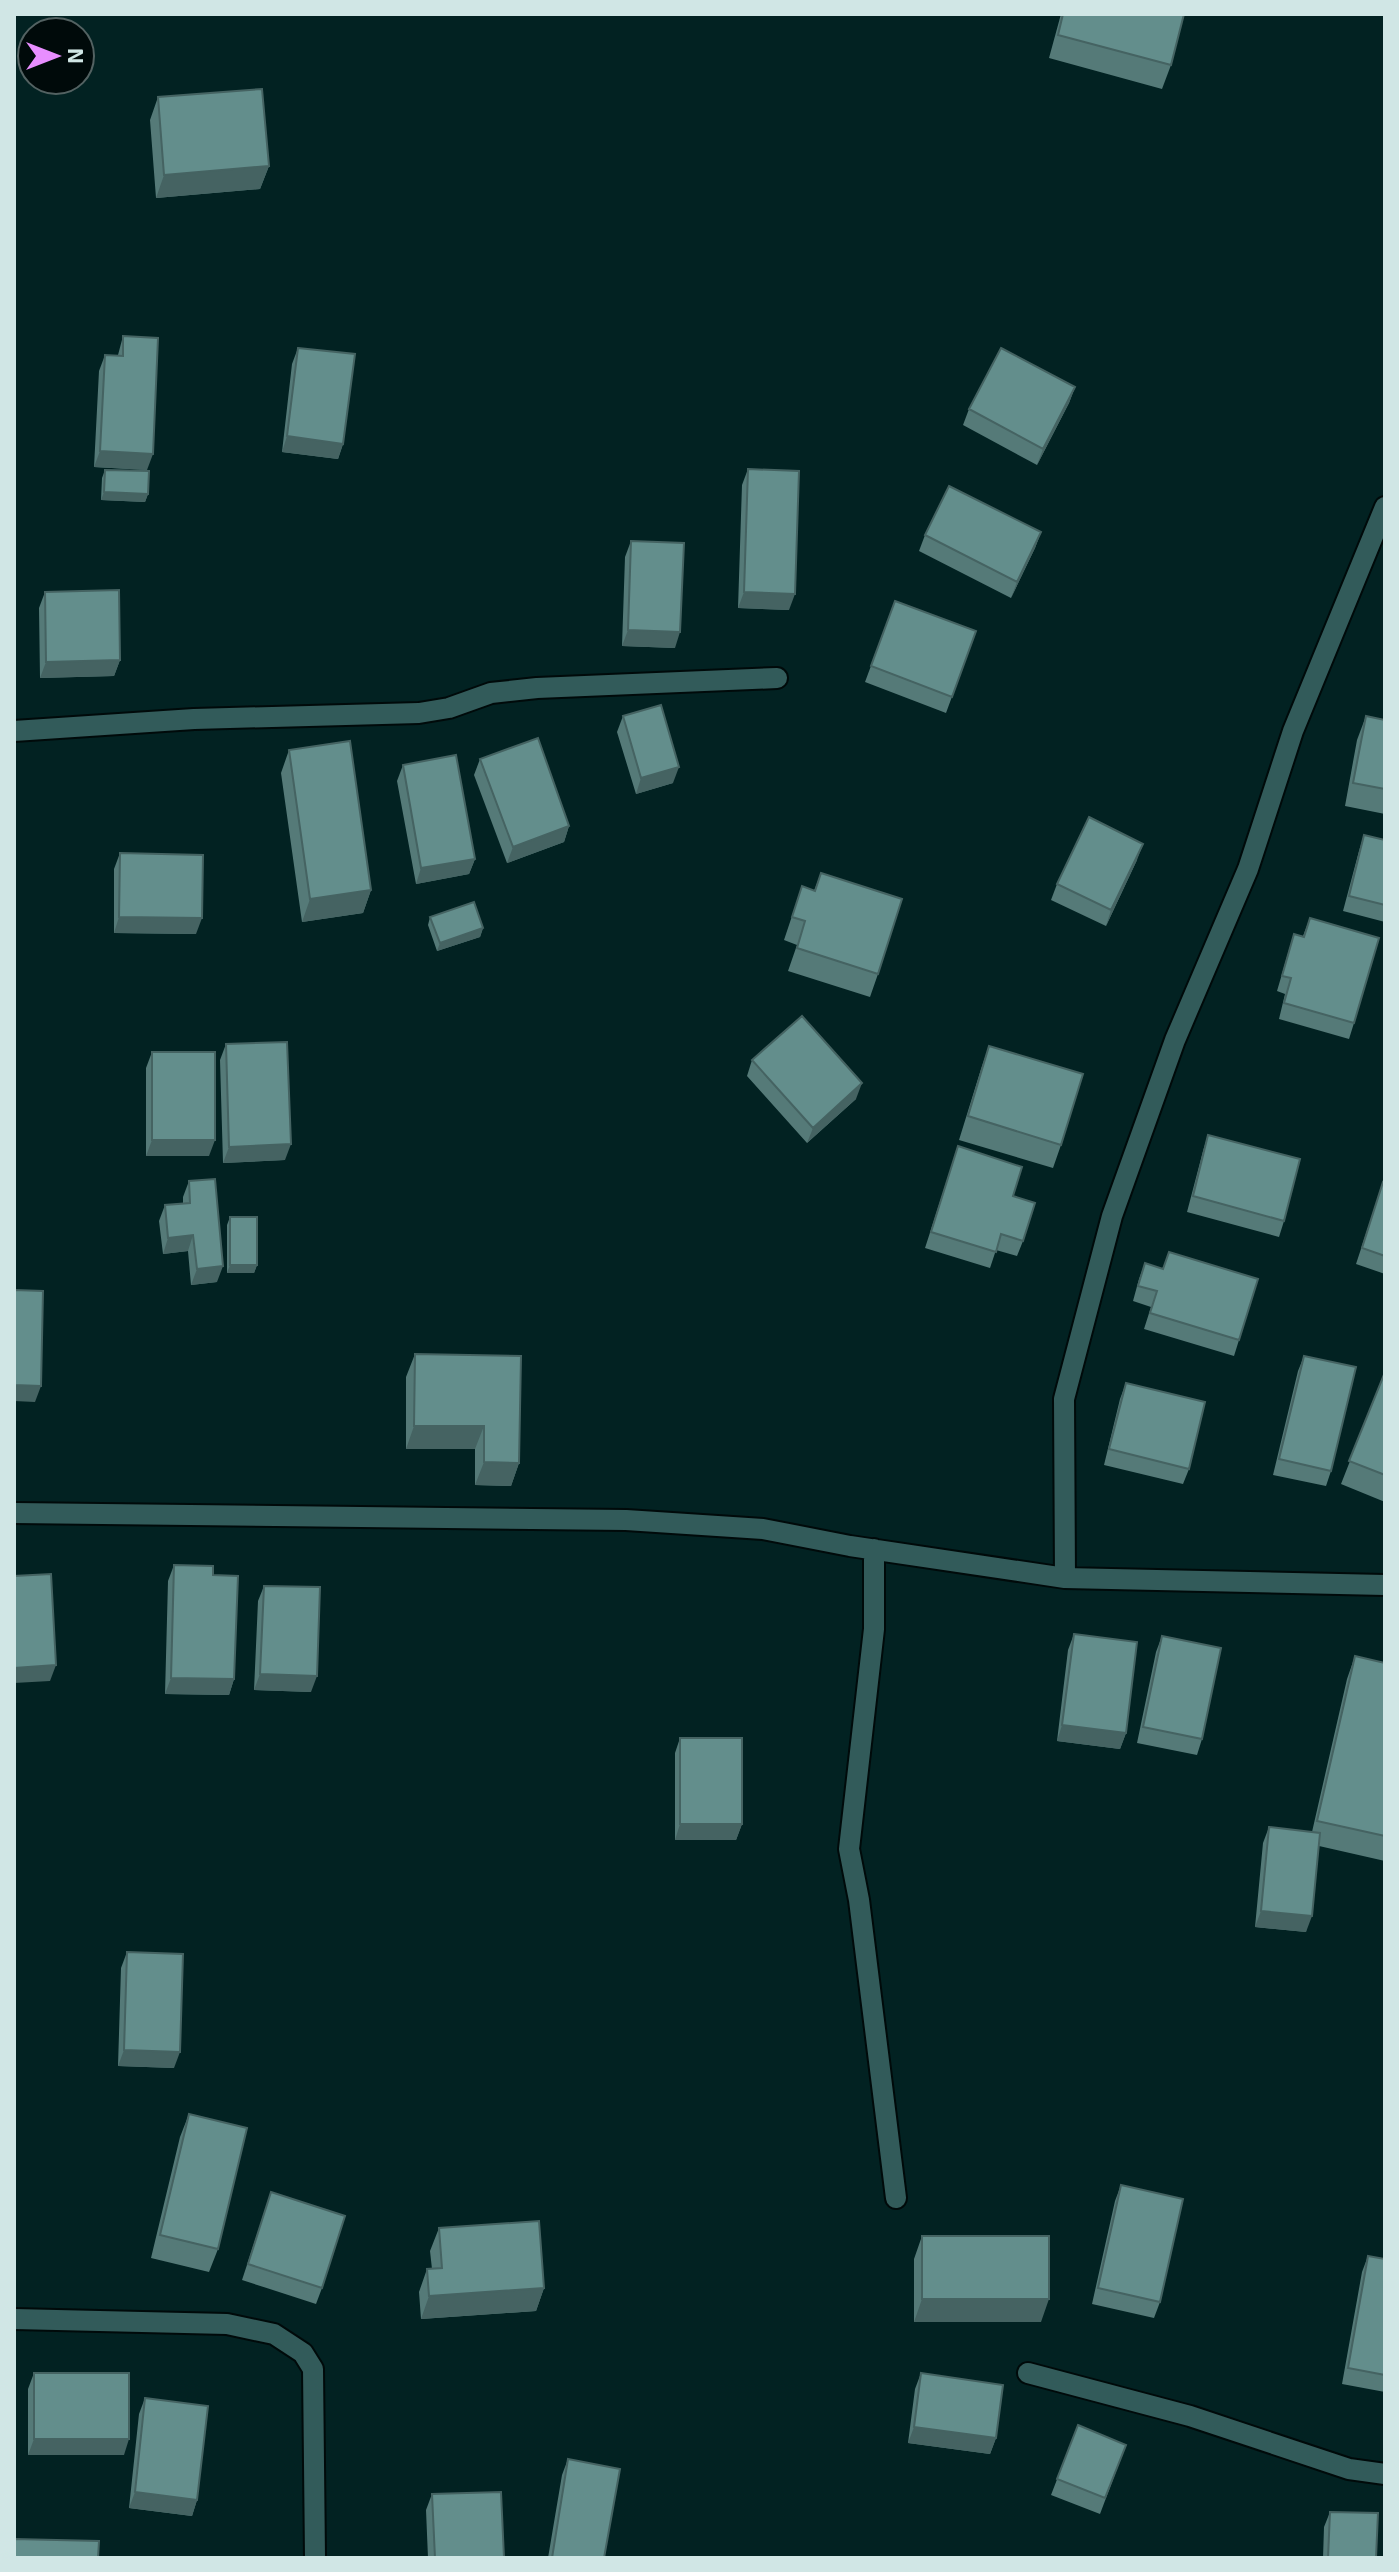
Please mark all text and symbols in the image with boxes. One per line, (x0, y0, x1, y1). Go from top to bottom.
north arrow (16, 16, 96, 96)
text: N (64, 48, 90, 64)

